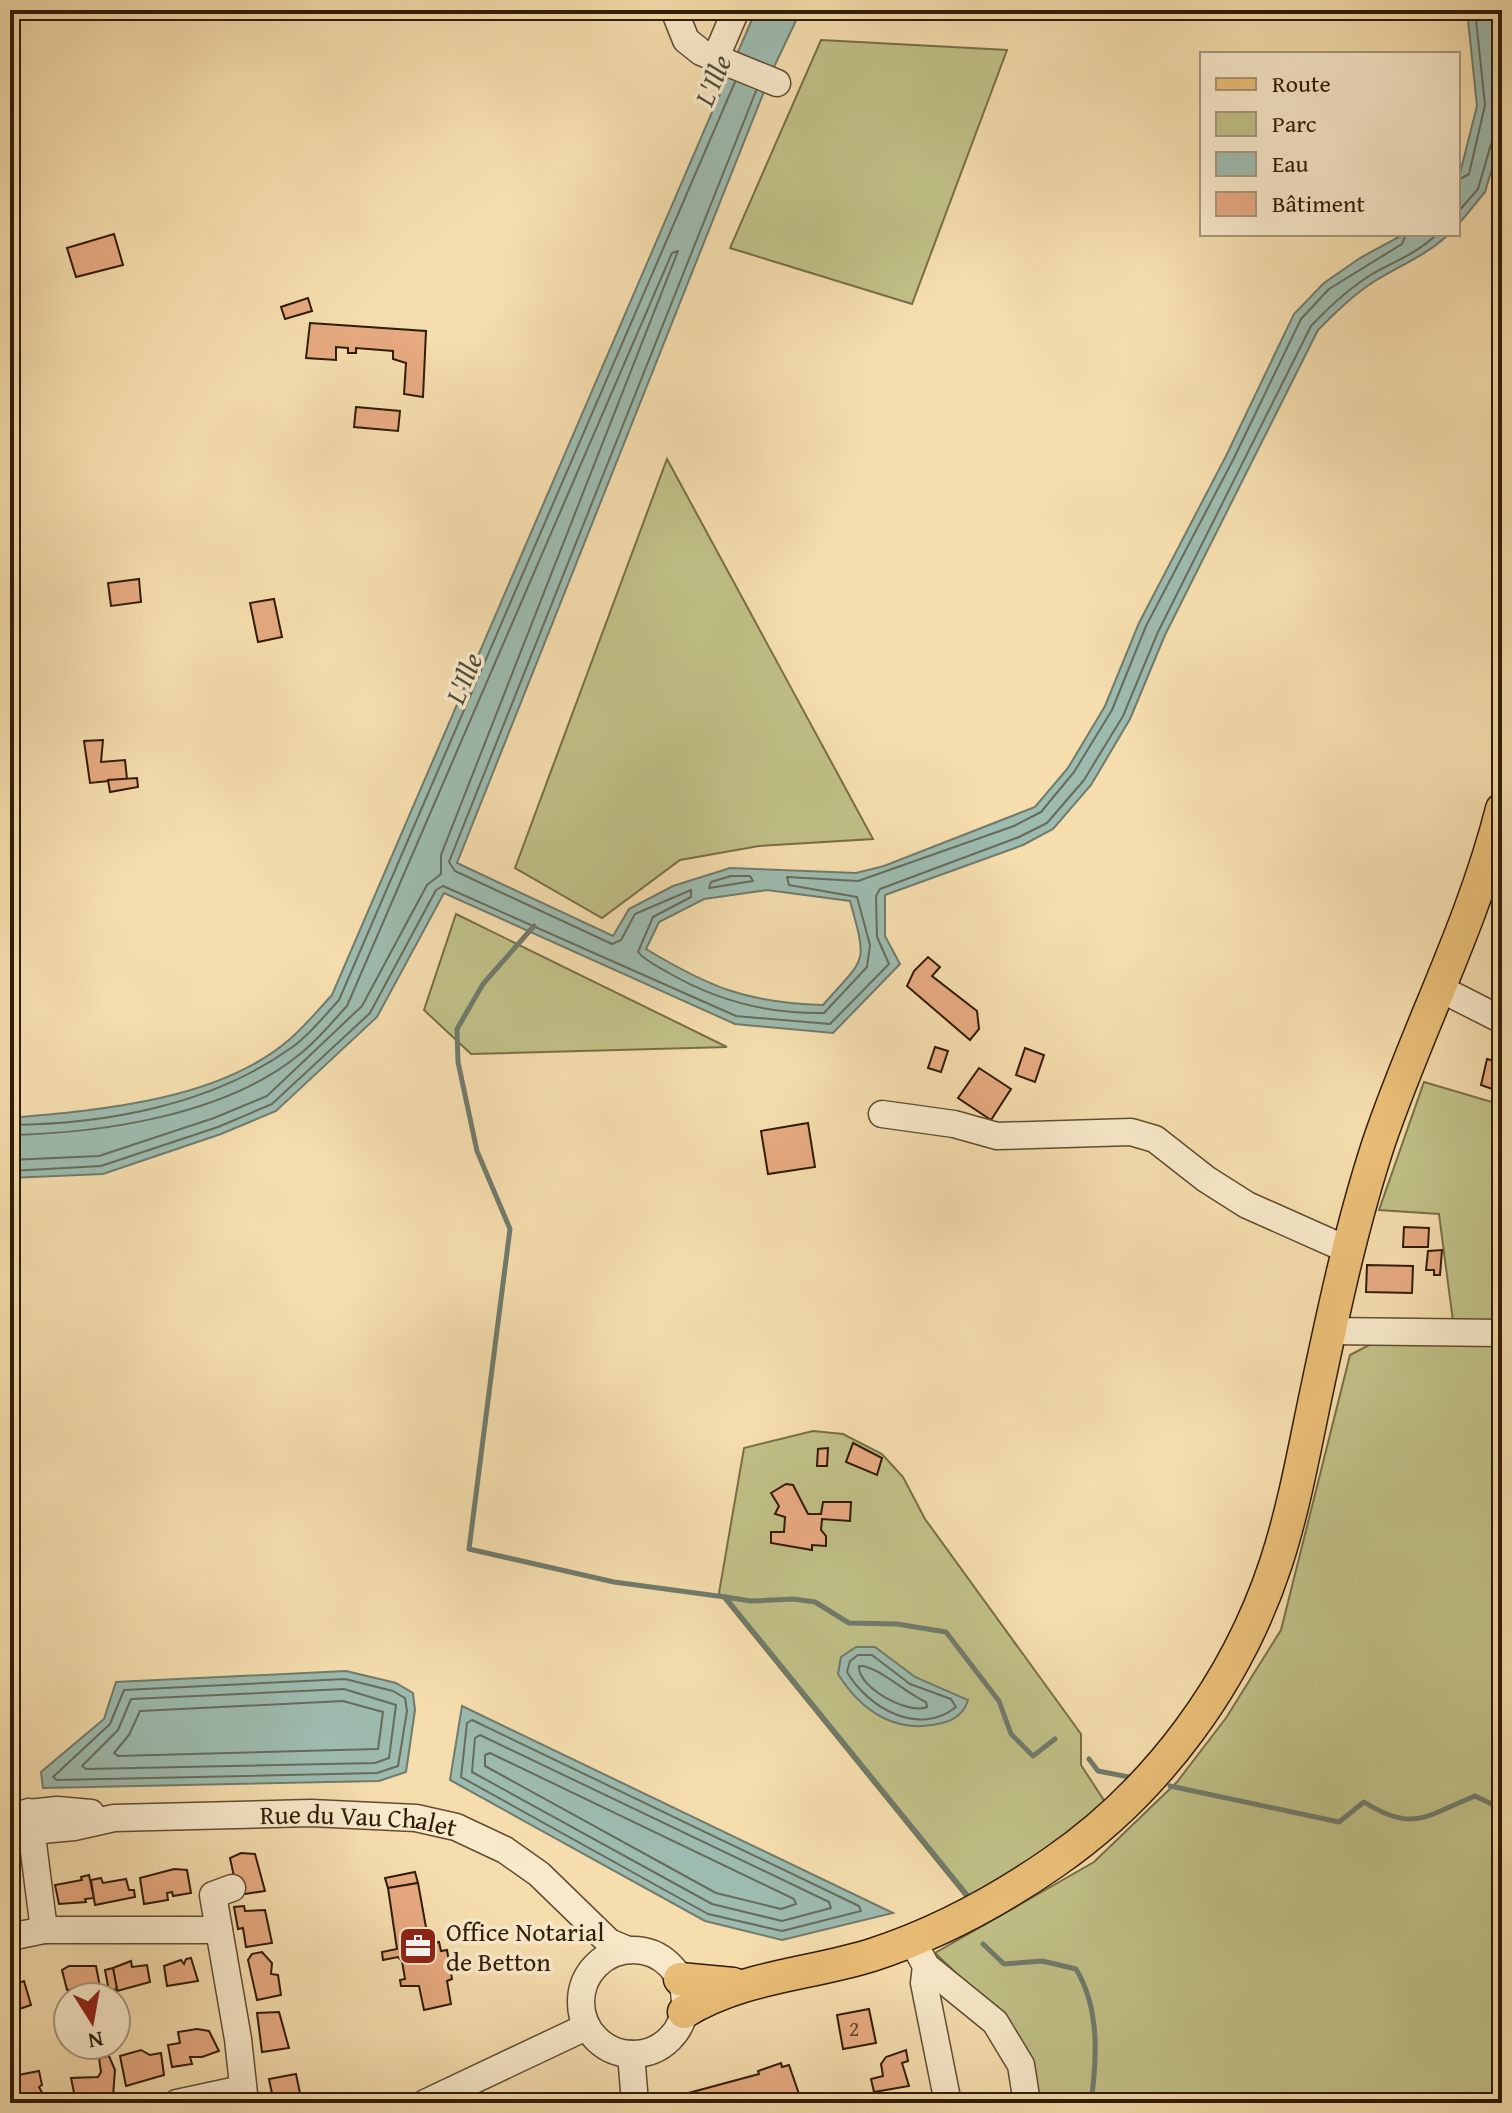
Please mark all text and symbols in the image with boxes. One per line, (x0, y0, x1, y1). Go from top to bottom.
water label: L'Ille (683, 48, 741, 113)
legend (1200, 52, 1460, 236)
text: Route (1272, 66, 1331, 101)
text: Parc (1272, 106, 1317, 141)
text: Eau (1272, 146, 1308, 181)
text: Bâtiment (1272, 186, 1366, 221)
water label: L'Ille (434, 646, 492, 711)
street label: Rue du Vau Chalet (259, 1793, 461, 1846)
place label: Office Notarial de Betton (446, 1912, 605, 1981)
office icon: Office Notarial de Betton (397, 1925, 439, 1967)
north arrow (52, 1981, 132, 2061)
house number: 2 (849, 2012, 859, 2044)
text: N (85, 2024, 106, 2058)

